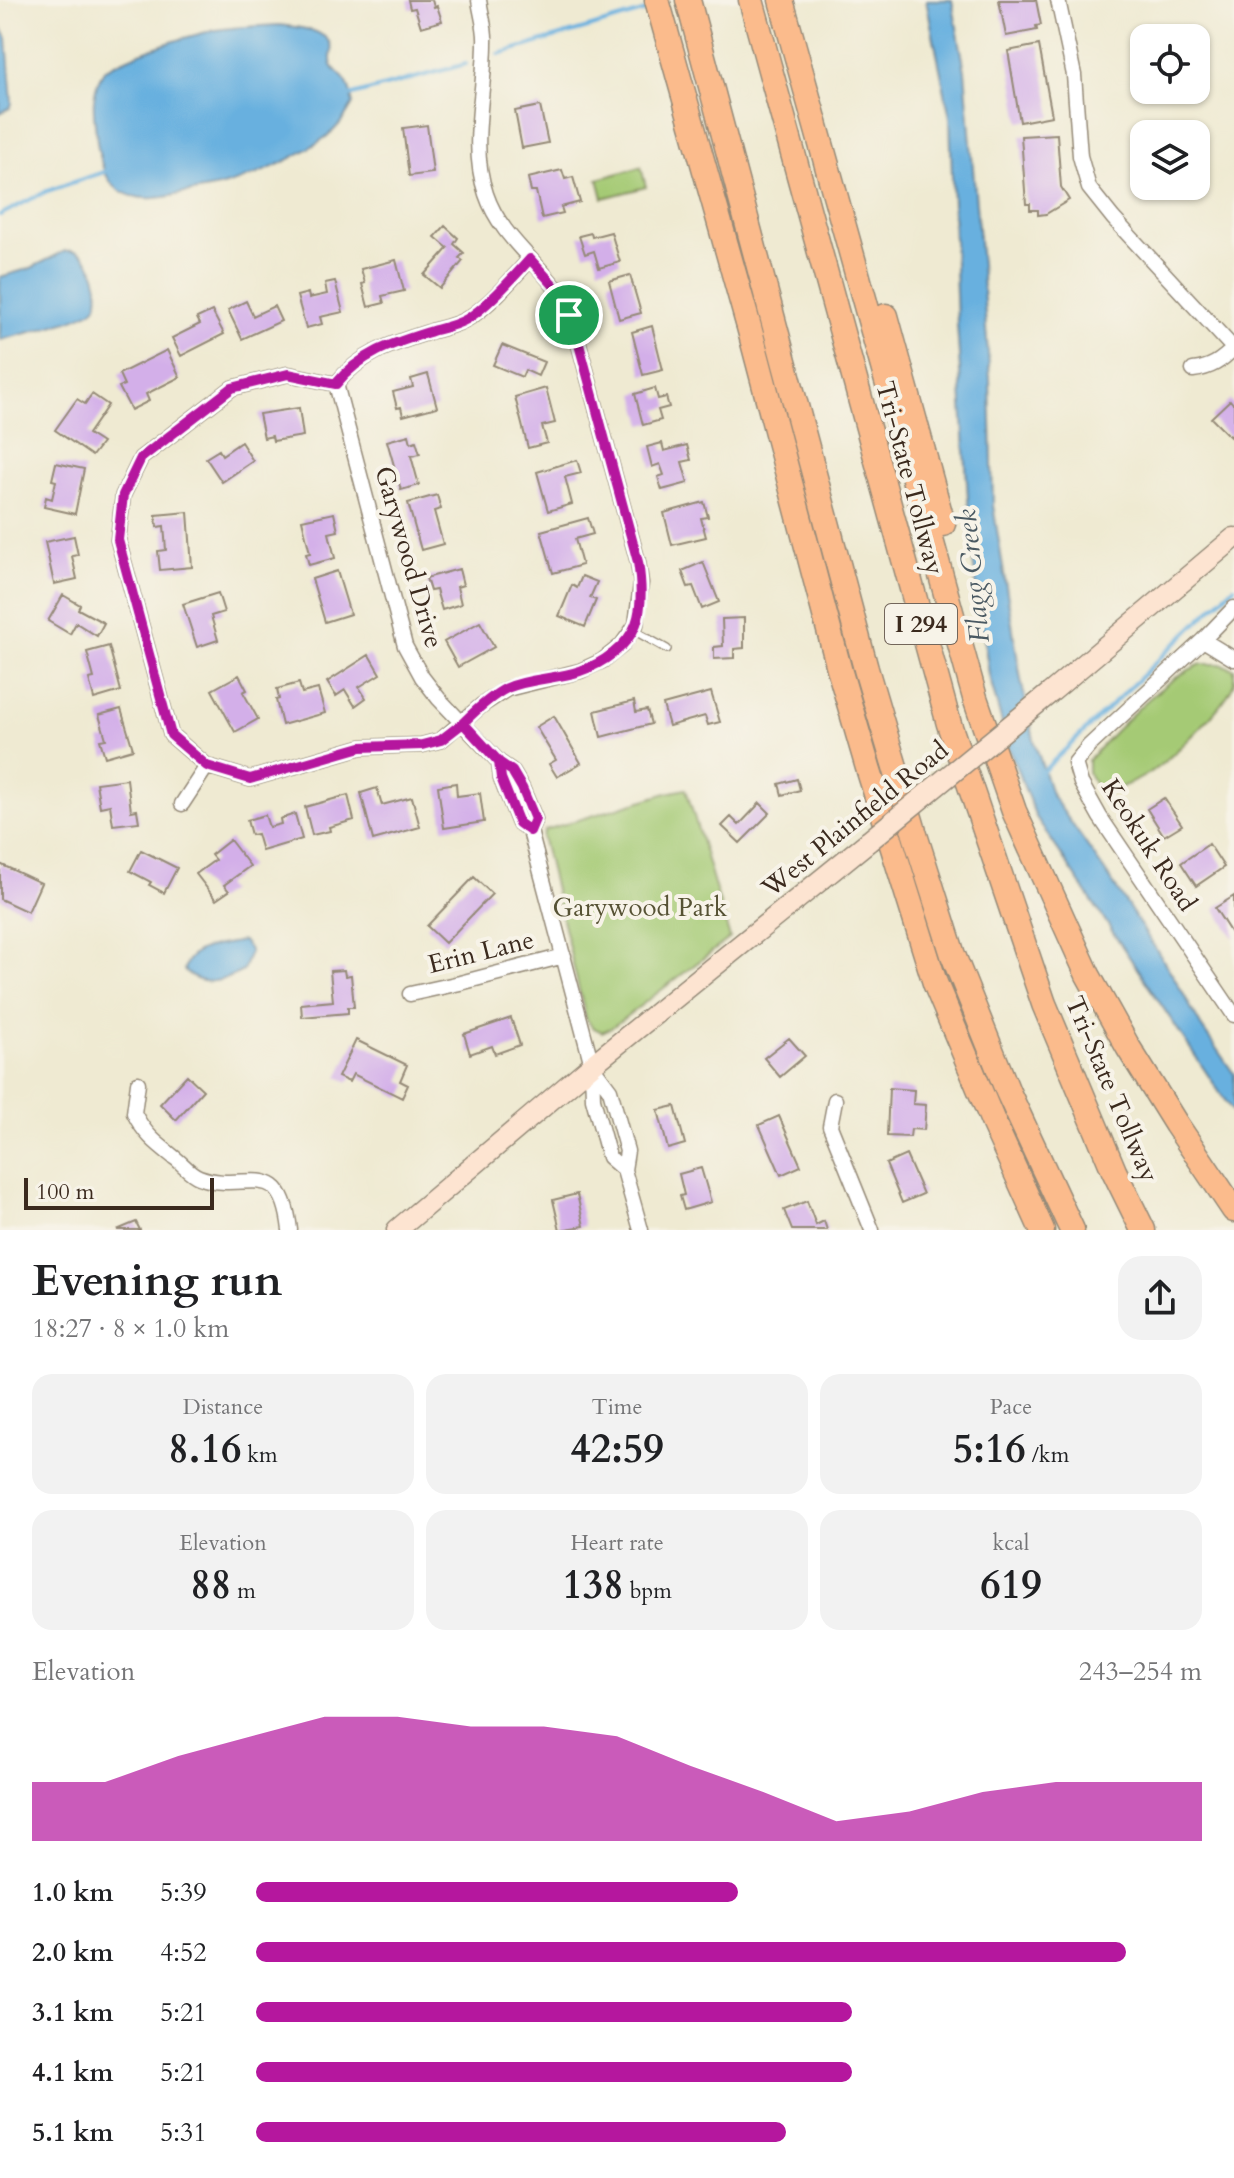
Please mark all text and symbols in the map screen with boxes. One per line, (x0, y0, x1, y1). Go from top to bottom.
map controls (1130, 24, 1210, 200)
button: locate (1130, 24, 1210, 104)
button: layers (1130, 120, 1210, 200)
pin (535, 281, 603, 349)
icon: arrive (547, 293, 591, 337)
street label: Tri-State Tollway (867, 377, 953, 579)
street label: Garywood Drive (366, 462, 452, 652)
water label: Flagg Creek (947, 507, 999, 645)
road number: I 294 (885, 604, 957, 644)
street label: West Plainfield Road (754, 733, 956, 906)
street label: Keokuk Road (1093, 772, 1205, 918)
park label: Garywood Park (553, 890, 727, 925)
street label: Erin Lane (424, 922, 538, 982)
street label: Tri-State Tollway (1057, 991, 1167, 1188)
scale bar (24, 1174, 214, 1210)
text: 100 m (36, 1177, 94, 1207)
text: Evening run (32, 1251, 282, 1311)
button: share (1118, 1256, 1202, 1340)
text: 18:27 · 8 × 1.0 km (32, 1311, 229, 1346)
text: Distance (183, 1392, 263, 1422)
text: Time (592, 1392, 642, 1422)
text: Pace (990, 1392, 1032, 1422)
text: 8.16 (168, 1422, 241, 1477)
text: 42:59 (570, 1422, 664, 1477)
text: 5:16 (953, 1422, 1026, 1477)
text: km (241, 1440, 278, 1470)
text: /km (1026, 1440, 1069, 1470)
text: Elevation (179, 1528, 267, 1558)
text: Heart rate (570, 1528, 664, 1558)
text: kcal (993, 1528, 1029, 1558)
text: 88 (190, 1558, 231, 1613)
text: 138 (562, 1558, 624, 1613)
text: 619 (980, 1558, 1042, 1613)
text: m (231, 1576, 256, 1606)
text: bpm (624, 1576, 672, 1606)
text: Elevation (32, 1654, 135, 1689)
text: 243–254 m (1079, 1654, 1202, 1689)
text: 1.0 km (32, 1875, 113, 1910)
text: 5:39 (160, 1875, 207, 1910)
text: 2.0 km (32, 1935, 113, 1970)
text: 4:52 (160, 1935, 207, 1970)
text: 3.1 km (32, 1995, 113, 2030)
text: 5:21 (160, 1995, 207, 2030)
text: 4.1 km (32, 2055, 113, 2090)
text: 5:21 (160, 2055, 207, 2090)
text: 5.1 km (32, 2115, 113, 2150)
text: 5:31 (160, 2115, 207, 2150)

